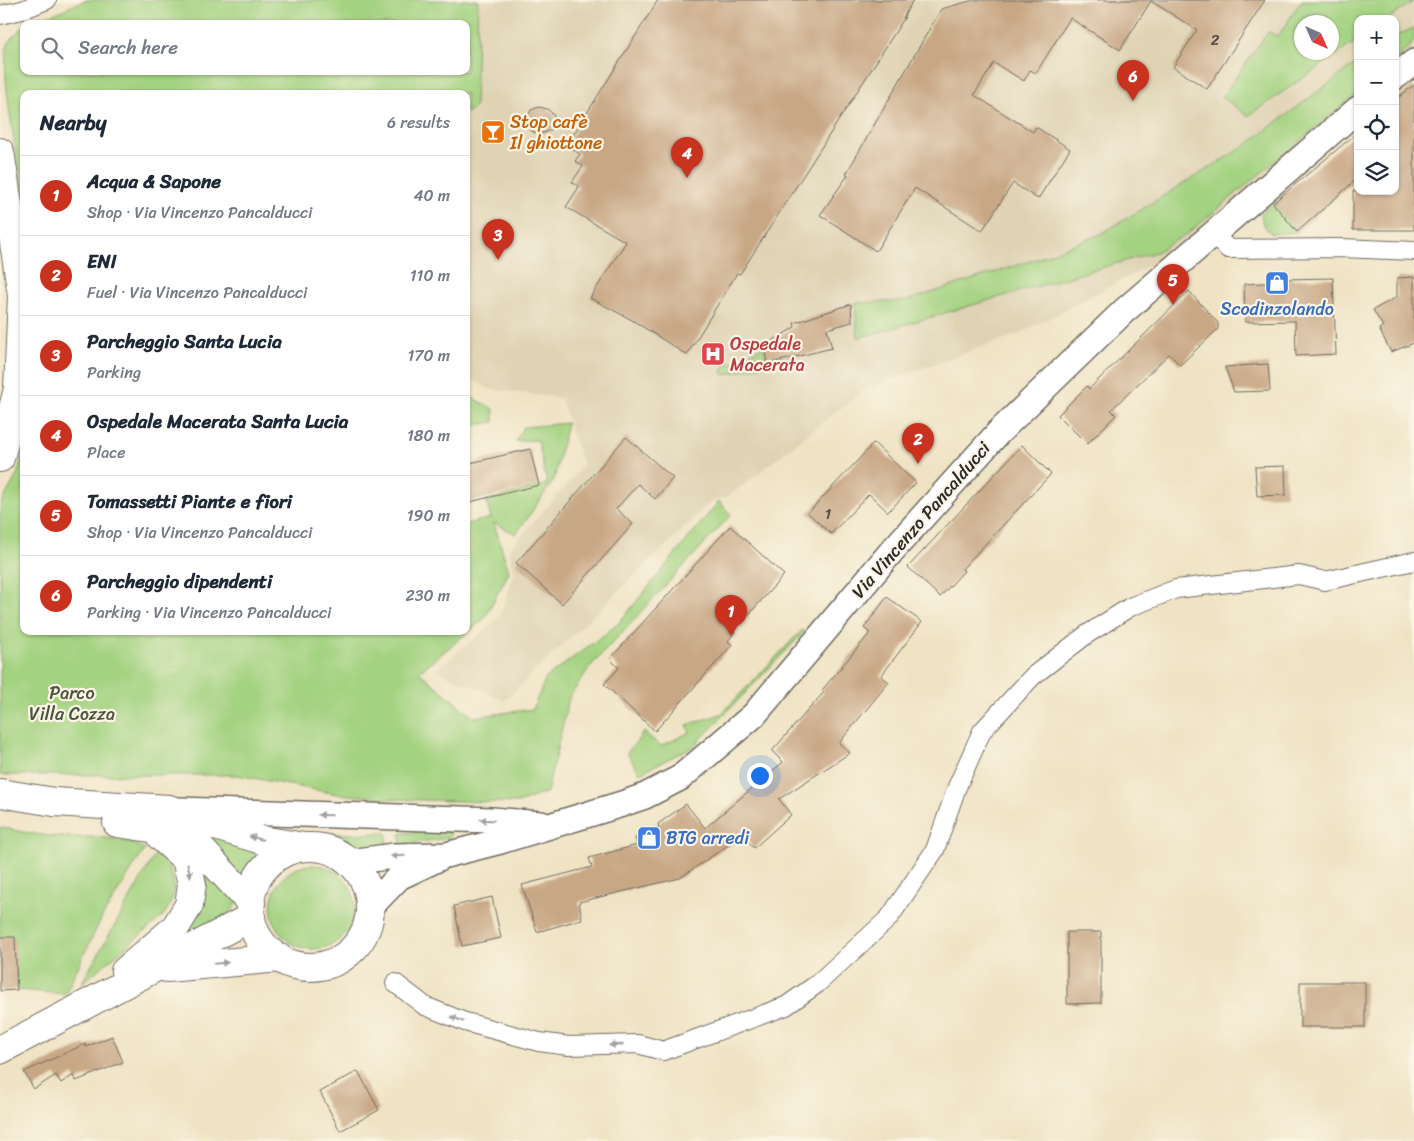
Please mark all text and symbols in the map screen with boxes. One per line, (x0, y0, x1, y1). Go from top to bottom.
north arrow (1294, 15, 1339, 60)
map controls (1354, 15, 1399, 195)
button: + (1354, 15, 1399, 60)
search box (20, 20, 470, 75)
house number: 2 (1211, 27, 1220, 53)
text: Search here (78, 31, 178, 64)
icon: search (38, 34, 66, 62)
pin: 6 (1117, 60, 1149, 101)
button: − (1354, 60, 1399, 105)
text: Nearby (40, 104, 106, 142)
button: locate (1354, 105, 1399, 150)
place label: Stop cafè Il ghiottone (509, 106, 602, 159)
text: 6 results (387, 108, 450, 137)
bar icon: Stop cafè Il ghiottone (480, 119, 506, 145)
pin: 4 (671, 137, 703, 178)
button: layers (1354, 150, 1399, 195)
text: Acqua & Sapone (87, 165, 221, 198)
text: 1 (53, 181, 59, 210)
text: 40 m (413, 181, 450, 210)
text: Shop · Via Vincenzo Pancalducci (87, 198, 312, 227)
pin: 3 (482, 219, 514, 260)
text: ENI (87, 245, 117, 278)
text: 2 (51, 261, 61, 290)
text: 110 m (410, 261, 450, 290)
pin: 5 (1157, 264, 1189, 305)
shop icon: Scodinzolando (1264, 270, 1290, 296)
text: Fuel · Via Vincenzo Pancalducci (87, 278, 307, 307)
place label: Scodinzolando (1220, 293, 1334, 325)
text: Parcheggio Santa Lucia (87, 325, 282, 358)
place label: Ospedale Macerata (730, 328, 805, 381)
text: 3 (52, 341, 60, 370)
text: 170 m (407, 341, 450, 370)
hospital icon: Ospedale Macerata (700, 341, 726, 367)
text: Parking (87, 358, 141, 387)
text: Ospedale Macerata Santa Lucia (87, 405, 348, 438)
text: 4 (51, 421, 61, 450)
text: 180 m (407, 421, 450, 450)
pin: 2 (902, 423, 934, 464)
street label: Via Vincenzo Pancalducci (843, 433, 999, 606)
text: Place (87, 438, 126, 467)
text: Tomassetti Piante e fiori (87, 485, 292, 518)
text: 5 (51, 501, 61, 530)
text: 190 m (407, 501, 450, 530)
house number: 1 (825, 501, 831, 527)
text: Shop · Via Vincenzo Pancalducci (87, 518, 312, 547)
text: Parcheggio dipendenti (87, 565, 272, 598)
text: 6 (51, 581, 61, 610)
text: 230 m (405, 581, 450, 610)
pin: 1 (715, 595, 747, 636)
text: Parking · Via Vincenzo Pancalducci (87, 598, 331, 627)
park label: Parco Villa Cozza (29, 677, 115, 730)
your location (747, 763, 773, 789)
one-way arrow (316, 811, 332, 819)
one-way arrow (479, 815, 495, 823)
place label: BTG arredi (666, 822, 750, 854)
shop icon: BTG arredi (636, 825, 662, 851)
one-way arrow (248, 834, 264, 842)
one-way arrow (390, 852, 406, 860)
one-way arrow (185, 863, 193, 878)
one-way arrow (213, 958, 229, 966)
one-way arrow (450, 1014, 464, 1022)
one-way arrow (607, 1041, 623, 1049)

